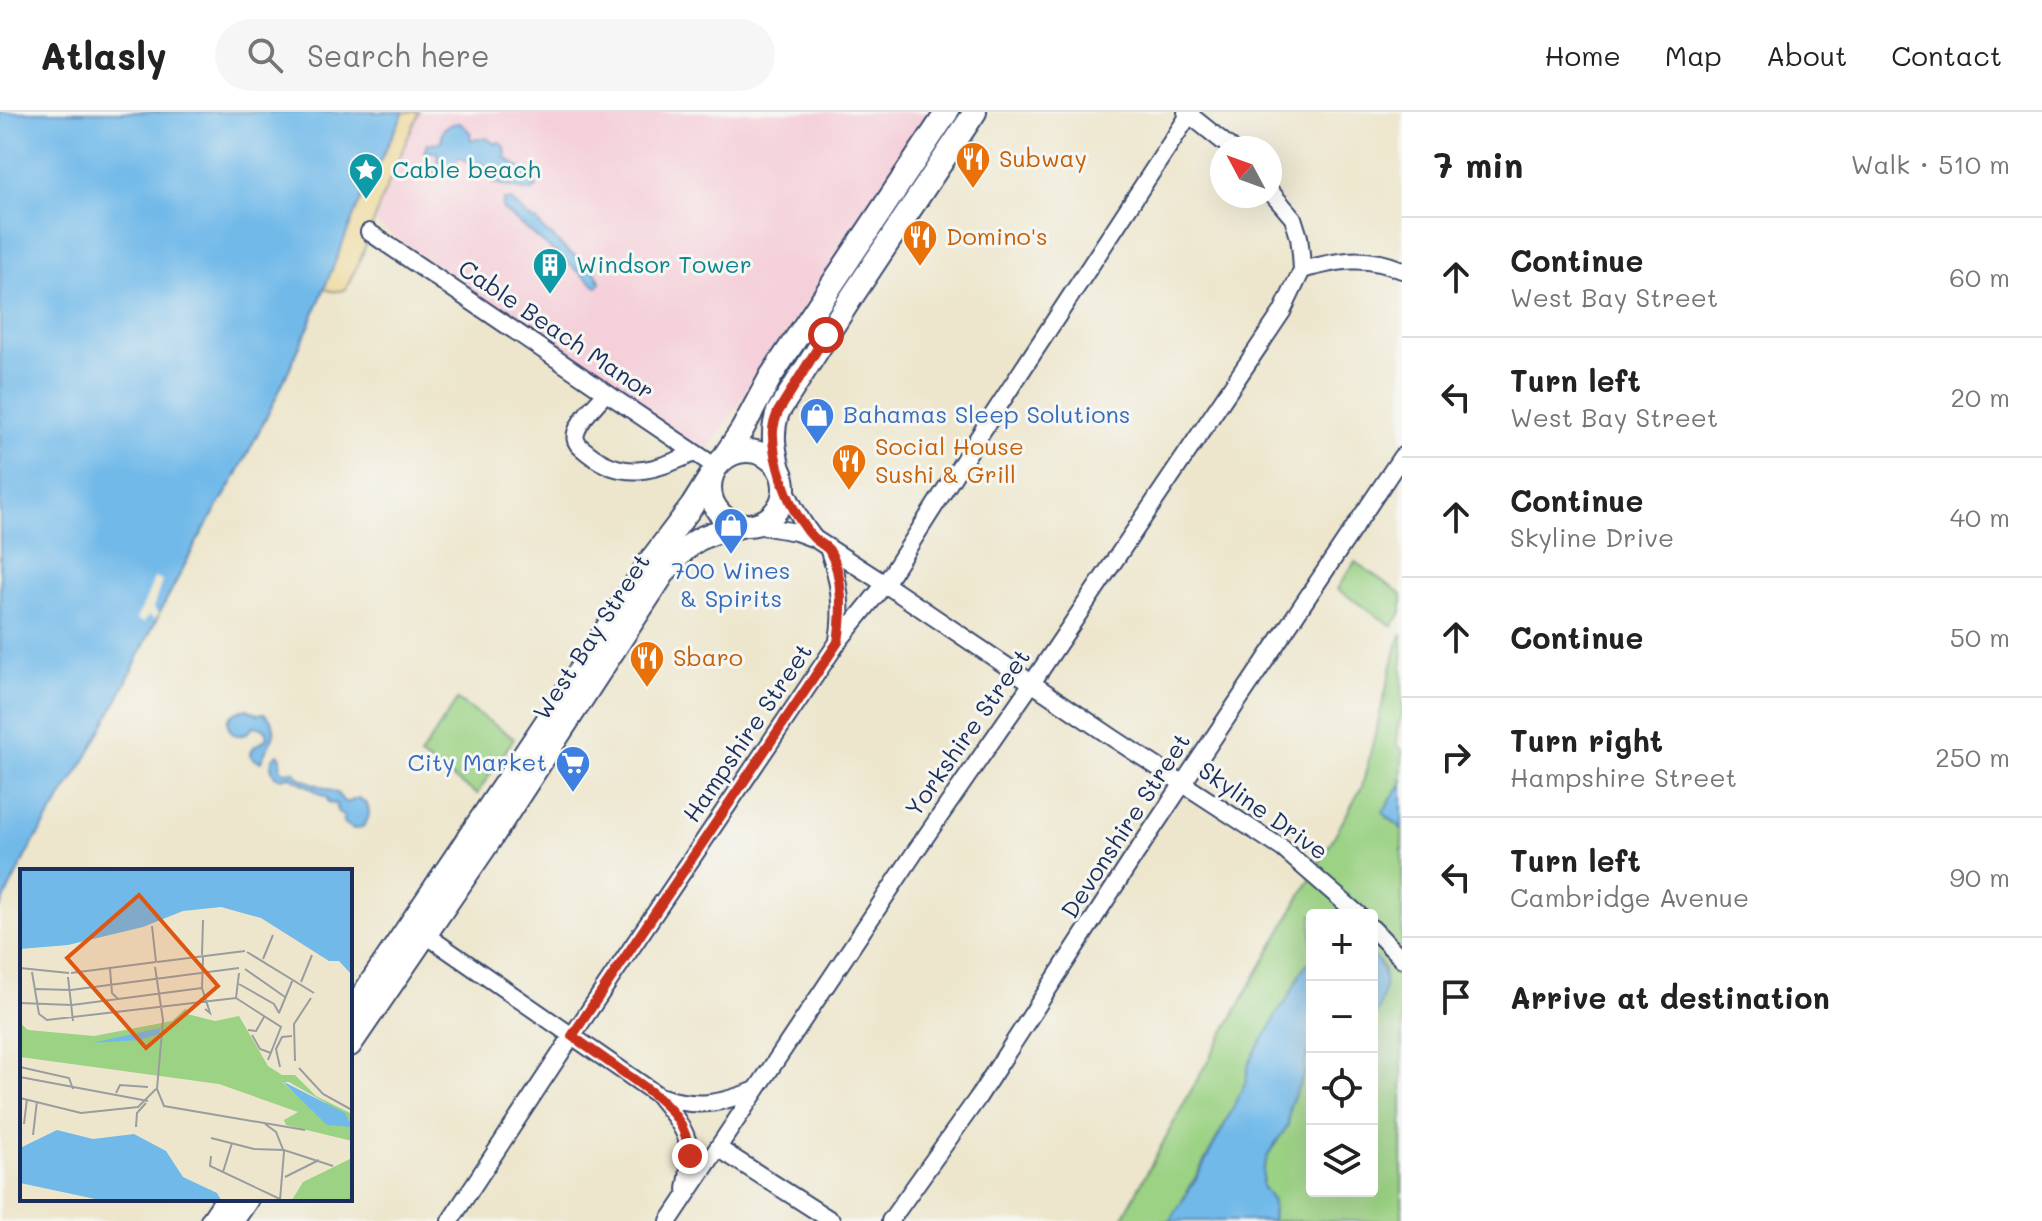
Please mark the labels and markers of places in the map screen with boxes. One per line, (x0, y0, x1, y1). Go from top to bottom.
restaurant icon: Subway (954, 140, 992, 190)
place label: Subway (999, 142, 1087, 173)
place icon: Cable beach (347, 151, 385, 201)
place label: Cable beach (392, 153, 541, 184)
restaurant icon: Domino's (901, 218, 939, 268)
place label: Domino's (946, 220, 1048, 251)
building icon: Windsor Tower (531, 246, 569, 296)
place label: Windsor Tower (576, 248, 752, 279)
shop icon: Bahamas Sleep Solutions (798, 396, 836, 446)
place label: Bahamas Sleep Solutions (843, 398, 1131, 429)
place label: Social House Sushi & Grill (875, 430, 1024, 489)
restaurant icon: Social House Sushi & Grill (830, 442, 868, 492)
shop icon: 700 Wines & Spirits (712, 506, 750, 556)
place label: 700 Wines & Spirits (672, 554, 790, 613)
restaurant icon: Sbaro (628, 639, 666, 689)
place label: Sbaro (673, 641, 743, 672)
supermarket icon: City Market (554, 744, 592, 794)
place label: City Market (407, 746, 547, 777)

